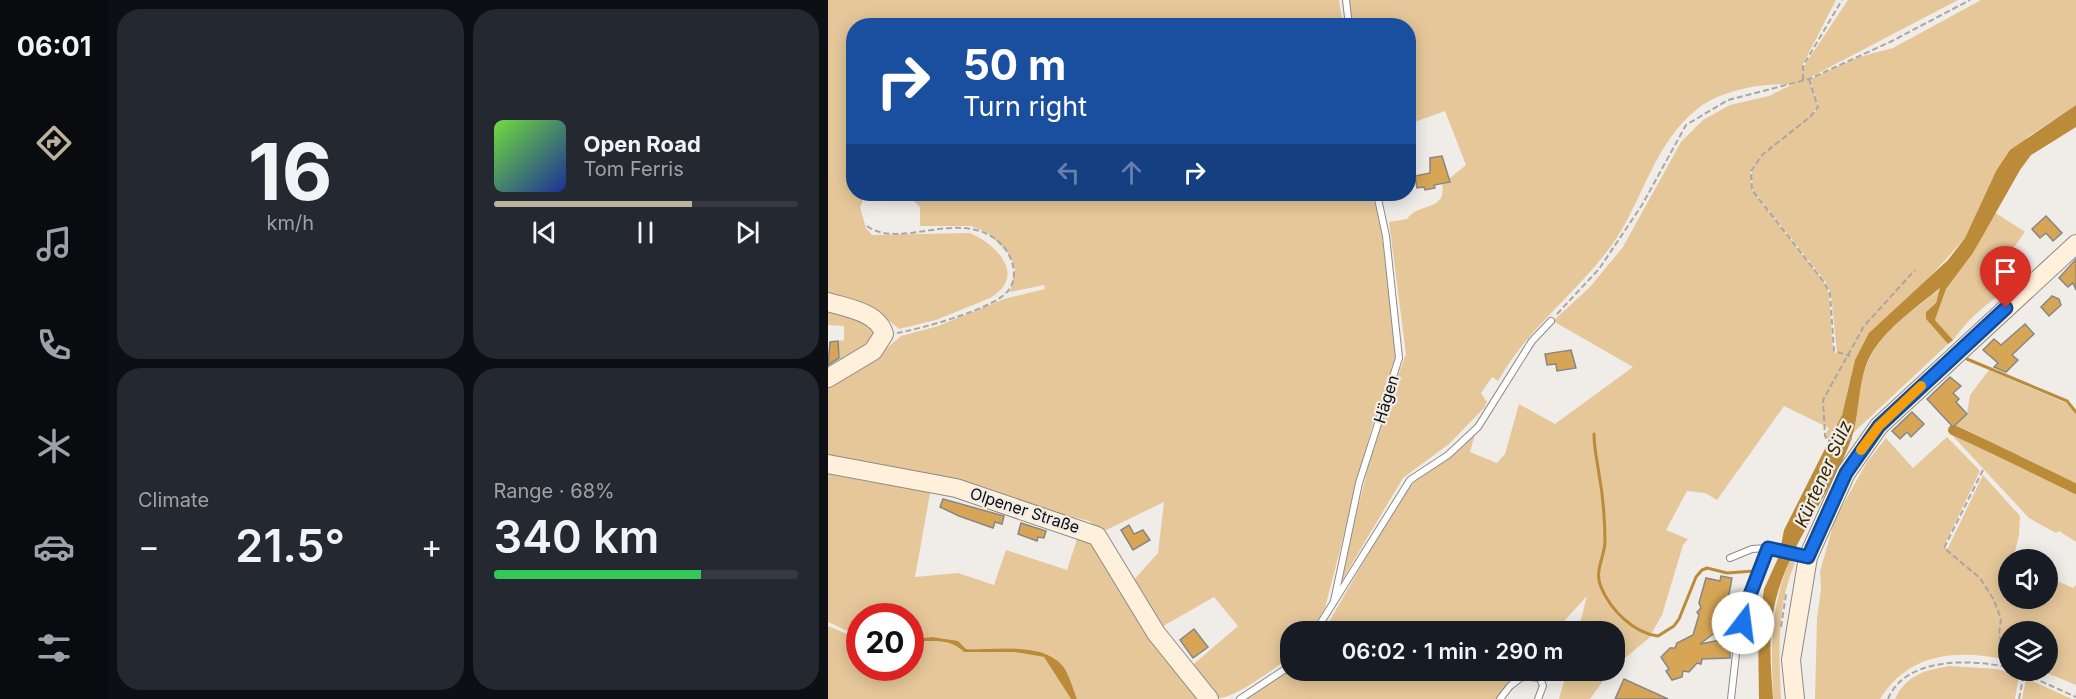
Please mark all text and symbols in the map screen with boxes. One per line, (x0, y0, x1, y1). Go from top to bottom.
text: 06:01 (17, 30, 91, 63)
text: 50 m (963, 39, 1066, 90)
icon: right (864, 42, 942, 120)
text: Turn right (963, 90, 1087, 123)
icon: directions (33, 122, 75, 164)
text: 16 (248, 124, 332, 219)
text: Open Road (584, 131, 701, 157)
icon: left (1052, 156, 1085, 189)
icon: ahead (1115, 156, 1148, 189)
icon: right (1178, 156, 1211, 189)
text: Tom Ferris (584, 157, 684, 181)
text: km/h (266, 211, 314, 235)
icon: previous (528, 216, 561, 249)
icon: pause (629, 216, 662, 249)
icon: next (731, 216, 764, 249)
icon: music (33, 223, 75, 265)
pin (1980, 246, 2031, 308)
icon: arrive (1989, 255, 2022, 288)
icon: phone (33, 324, 75, 366)
street label: Hägen (1369, 372, 1403, 426)
water label: Kürtener Sülz (1790, 417, 1856, 531)
icon: climate (33, 425, 75, 467)
text: Range · 68% (494, 479, 615, 503)
street label: Olpener Straße (968, 483, 1082, 537)
text: Climate (138, 488, 209, 512)
text: 340 km (494, 509, 659, 564)
text: 21.5° (235, 518, 345, 573)
icon: car (33, 526, 75, 568)
text: − (138, 526, 160, 566)
text: + (421, 526, 442, 566)
map controls (1998, 549, 2058, 681)
button: sound (1998, 549, 2058, 609)
position arrow (1711, 591, 1775, 655)
speed limit sign: 20 (846, 603, 924, 681)
button: layers (1998, 621, 2058, 681)
icon: filters (33, 627, 75, 669)
text: 06:02 · 1 min · 290 m (1342, 638, 1563, 664)

